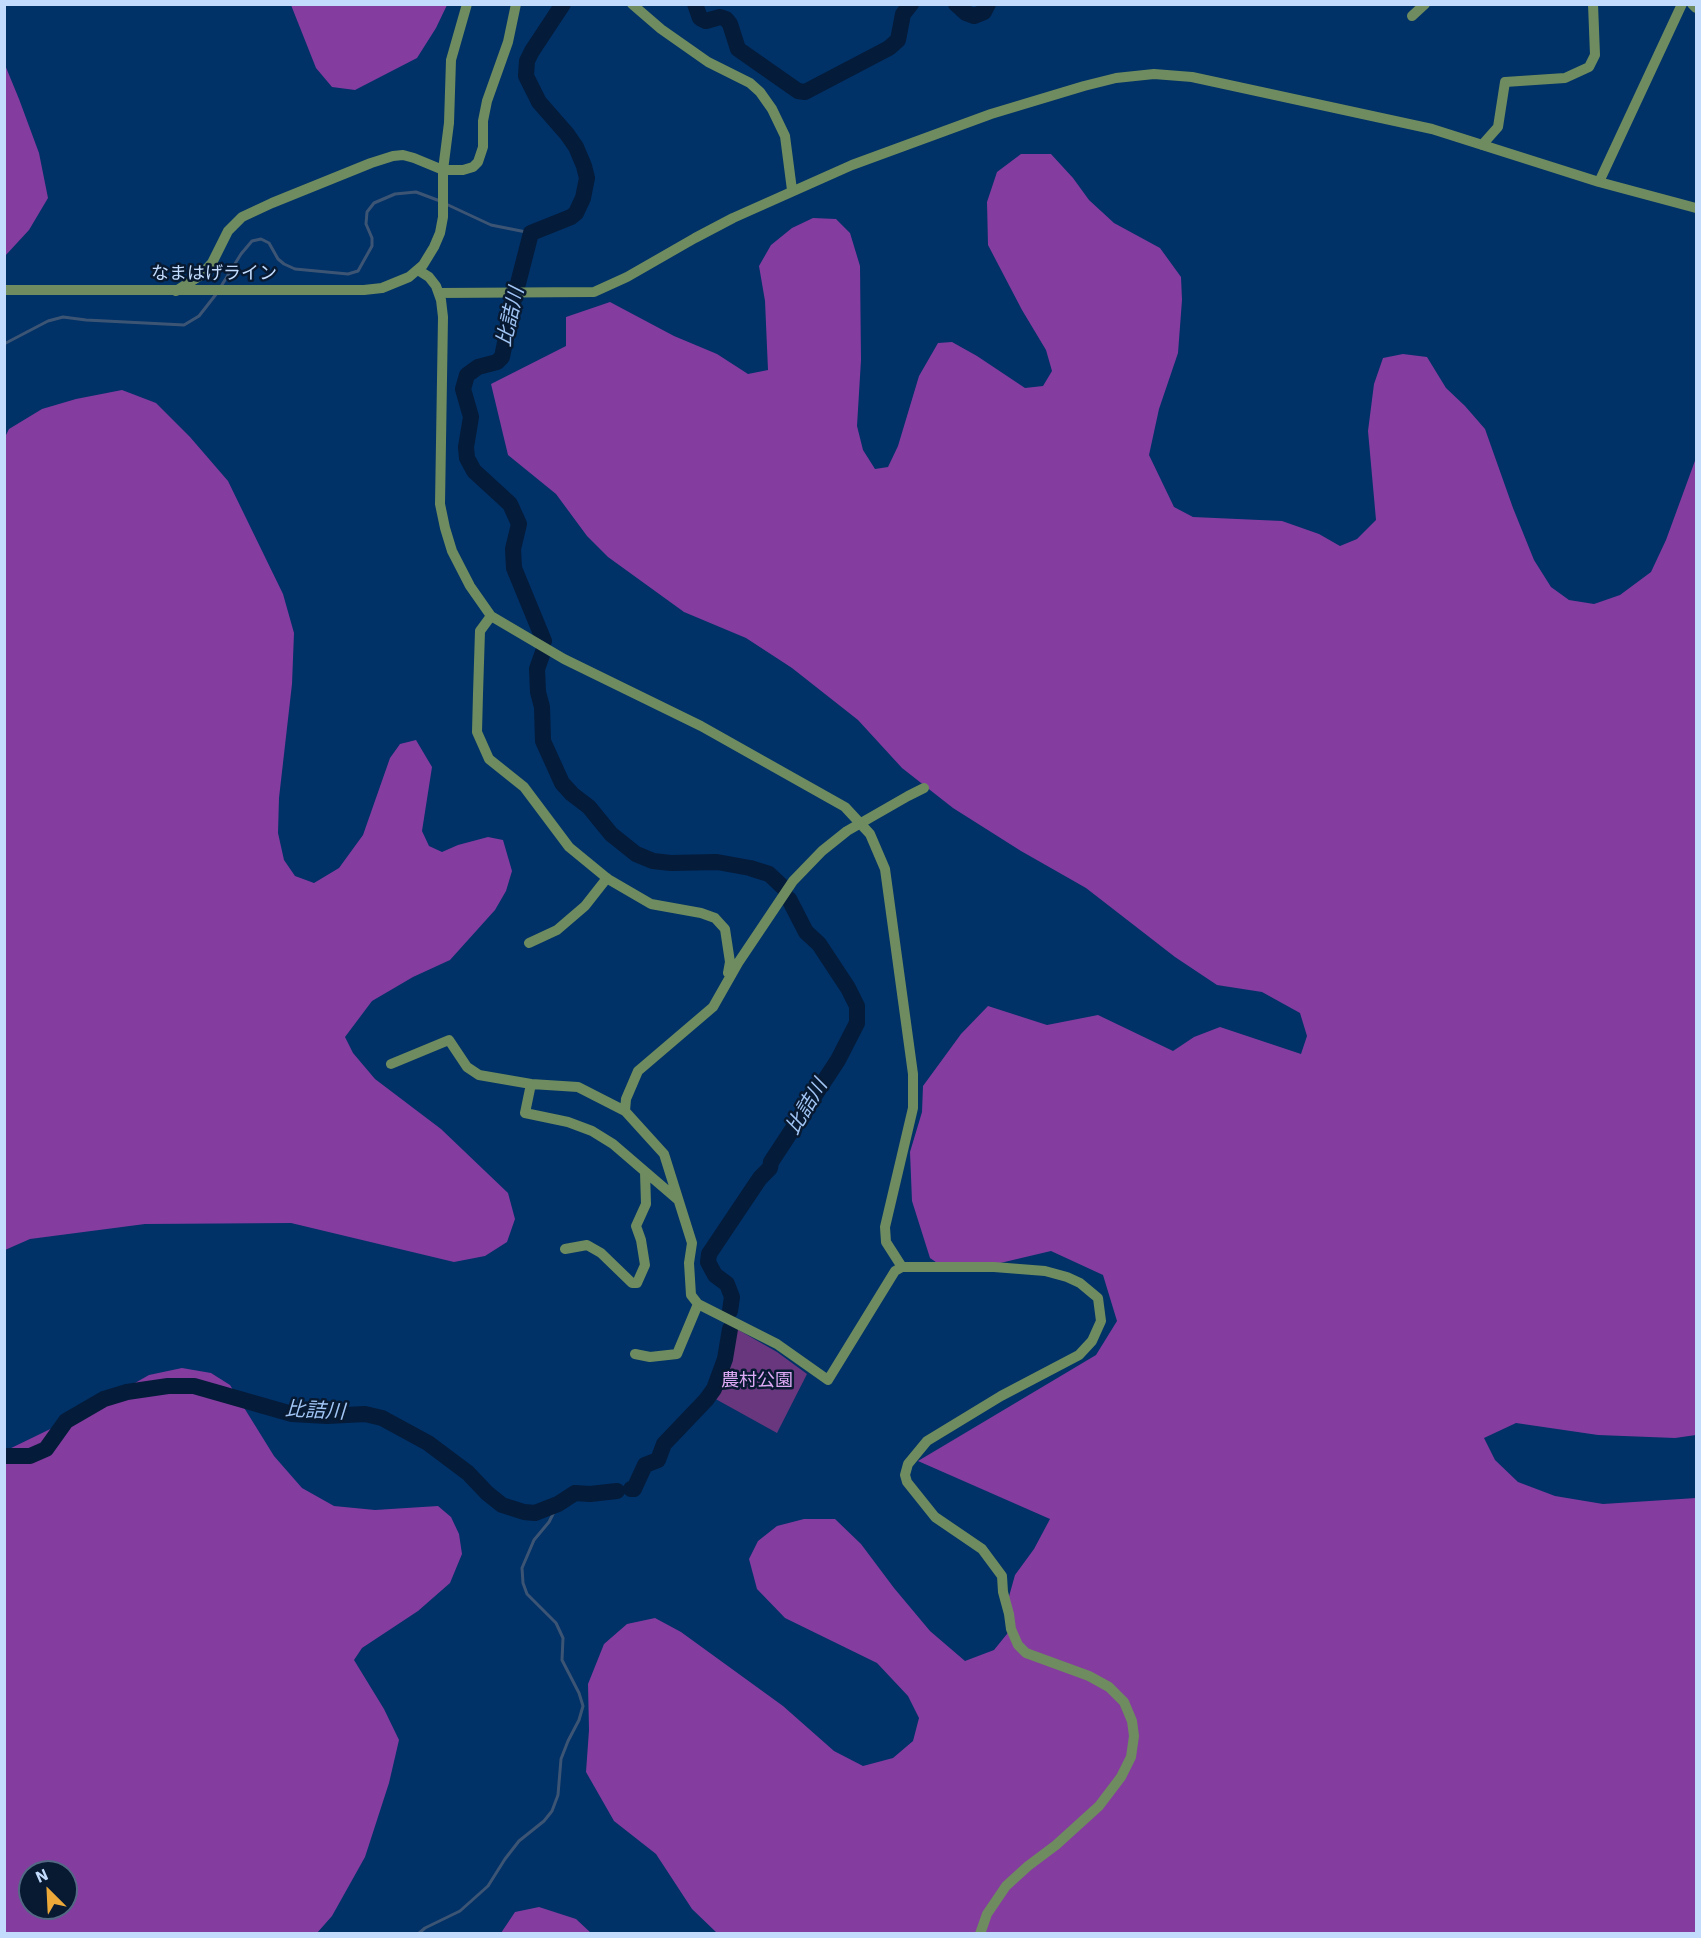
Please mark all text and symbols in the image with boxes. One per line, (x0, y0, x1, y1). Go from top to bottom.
street label: なまはげライン (151, 263, 277, 285)
water label: 比詰川 (493, 285, 529, 349)
water label: 比詰川 (781, 1075, 833, 1139)
park label: 農村公園 (721, 1370, 793, 1392)
water label: 比詰川 (284, 1397, 346, 1425)
north arrow (18, 1860, 78, 1920)
text: N (32, 1864, 51, 1887)

